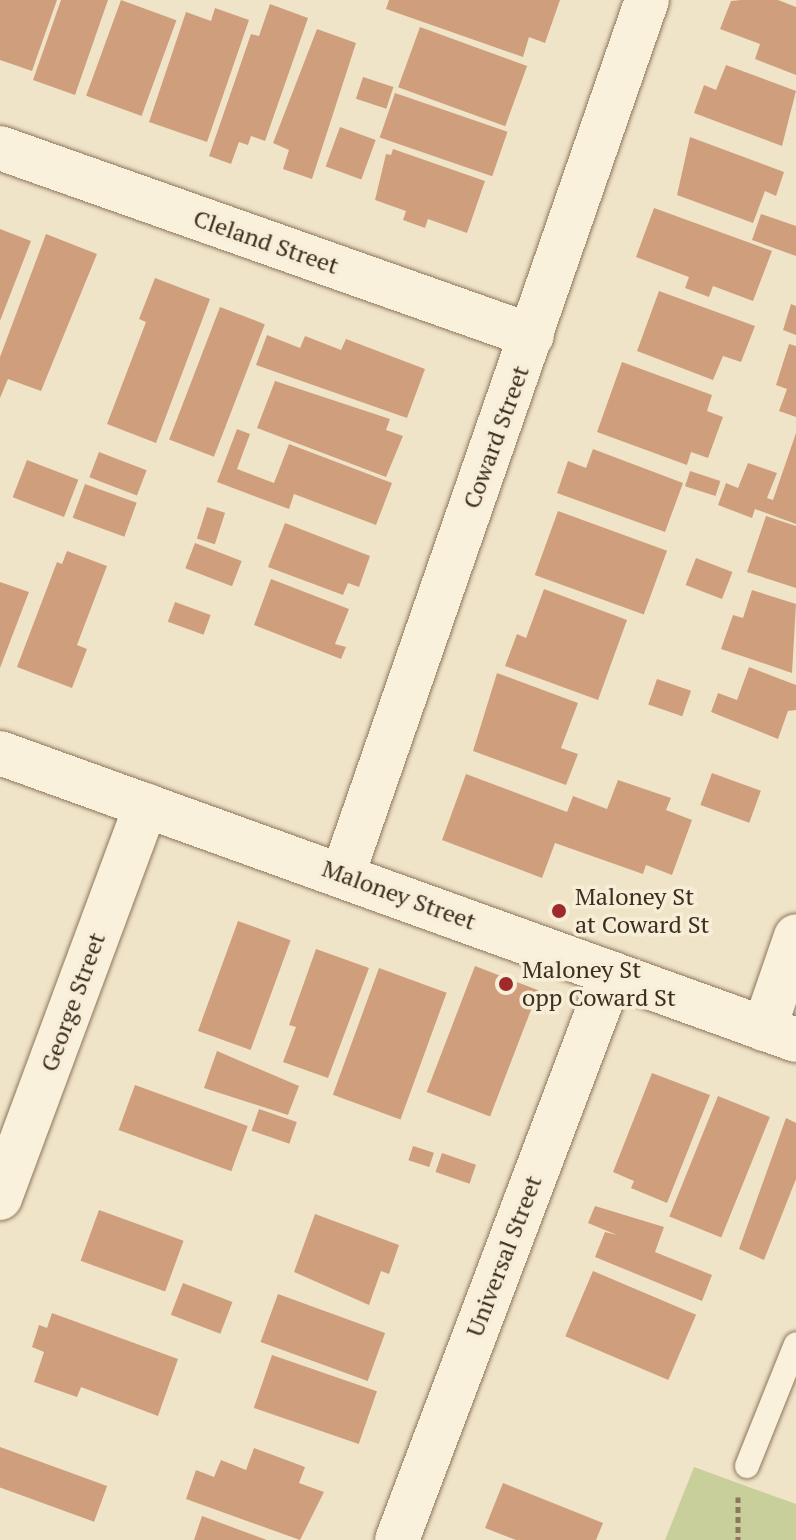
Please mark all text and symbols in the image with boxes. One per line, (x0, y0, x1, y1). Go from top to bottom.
street label: Cleland Street (190, 204, 342, 280)
street label: Coward Street (457, 362, 535, 512)
street label: Maloney Street (318, 854, 480, 936)
place label: Maloney St at Coward St (575, 883, 709, 939)
marker: Maloney St at Coward St (550, 902, 568, 920)
street label: George Street (35, 929, 111, 1075)
place label: Maloney St opp Coward St (522, 956, 676, 1012)
marker: Maloney St opp Coward St (497, 975, 515, 993)
street label: Universal Street (460, 1171, 548, 1341)

